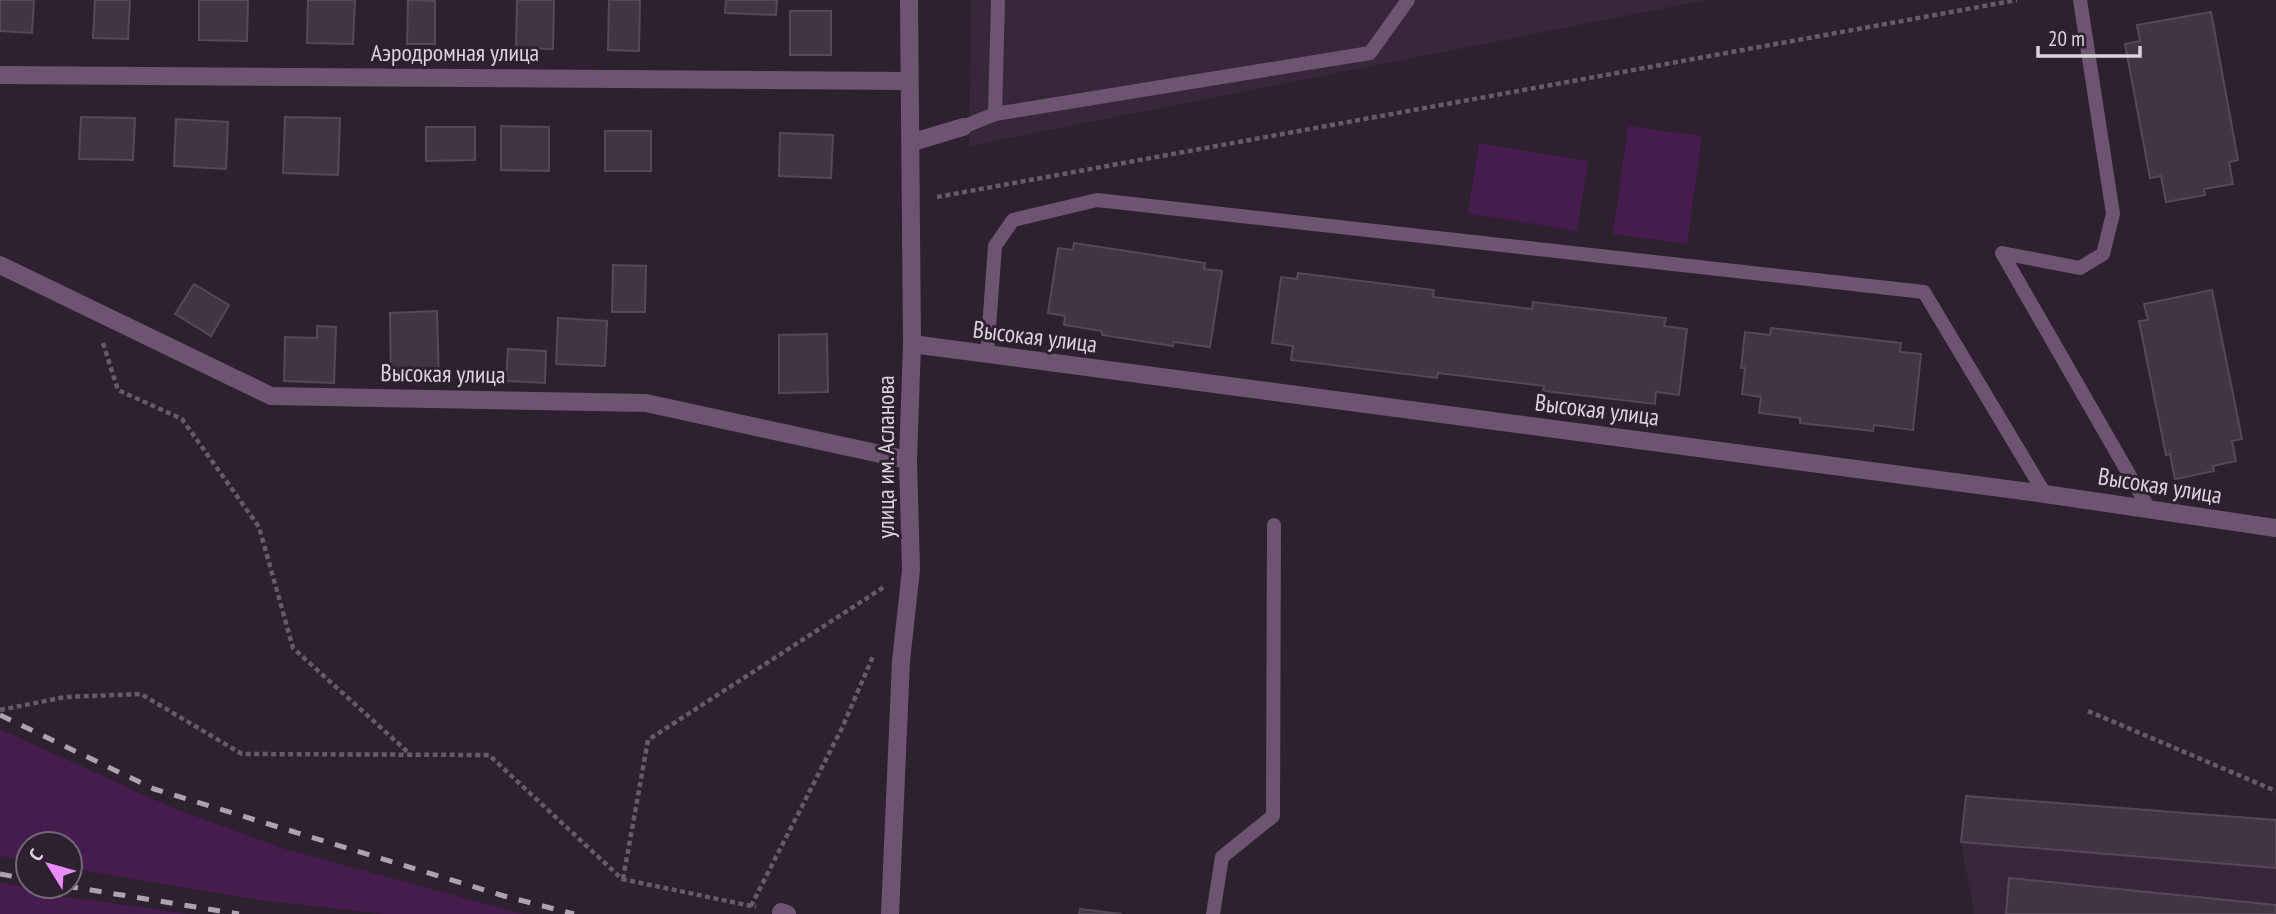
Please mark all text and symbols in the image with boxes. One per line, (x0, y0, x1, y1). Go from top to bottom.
scale bar (2038, 14, 2140, 58)
text: 20 m (2048, 25, 2085, 52)
street label: Аэродромная улица (371, 37, 539, 68)
street label: Высокая улица (971, 313, 1099, 360)
street label: Высокая улица (380, 357, 506, 390)
street label: улица им. Асланова (870, 375, 901, 539)
street label: Высокая улица (1533, 386, 1661, 433)
street label: Высокая улица (2096, 460, 2224, 511)
north arrow (14, 830, 84, 900)
text: С (23, 844, 48, 865)

